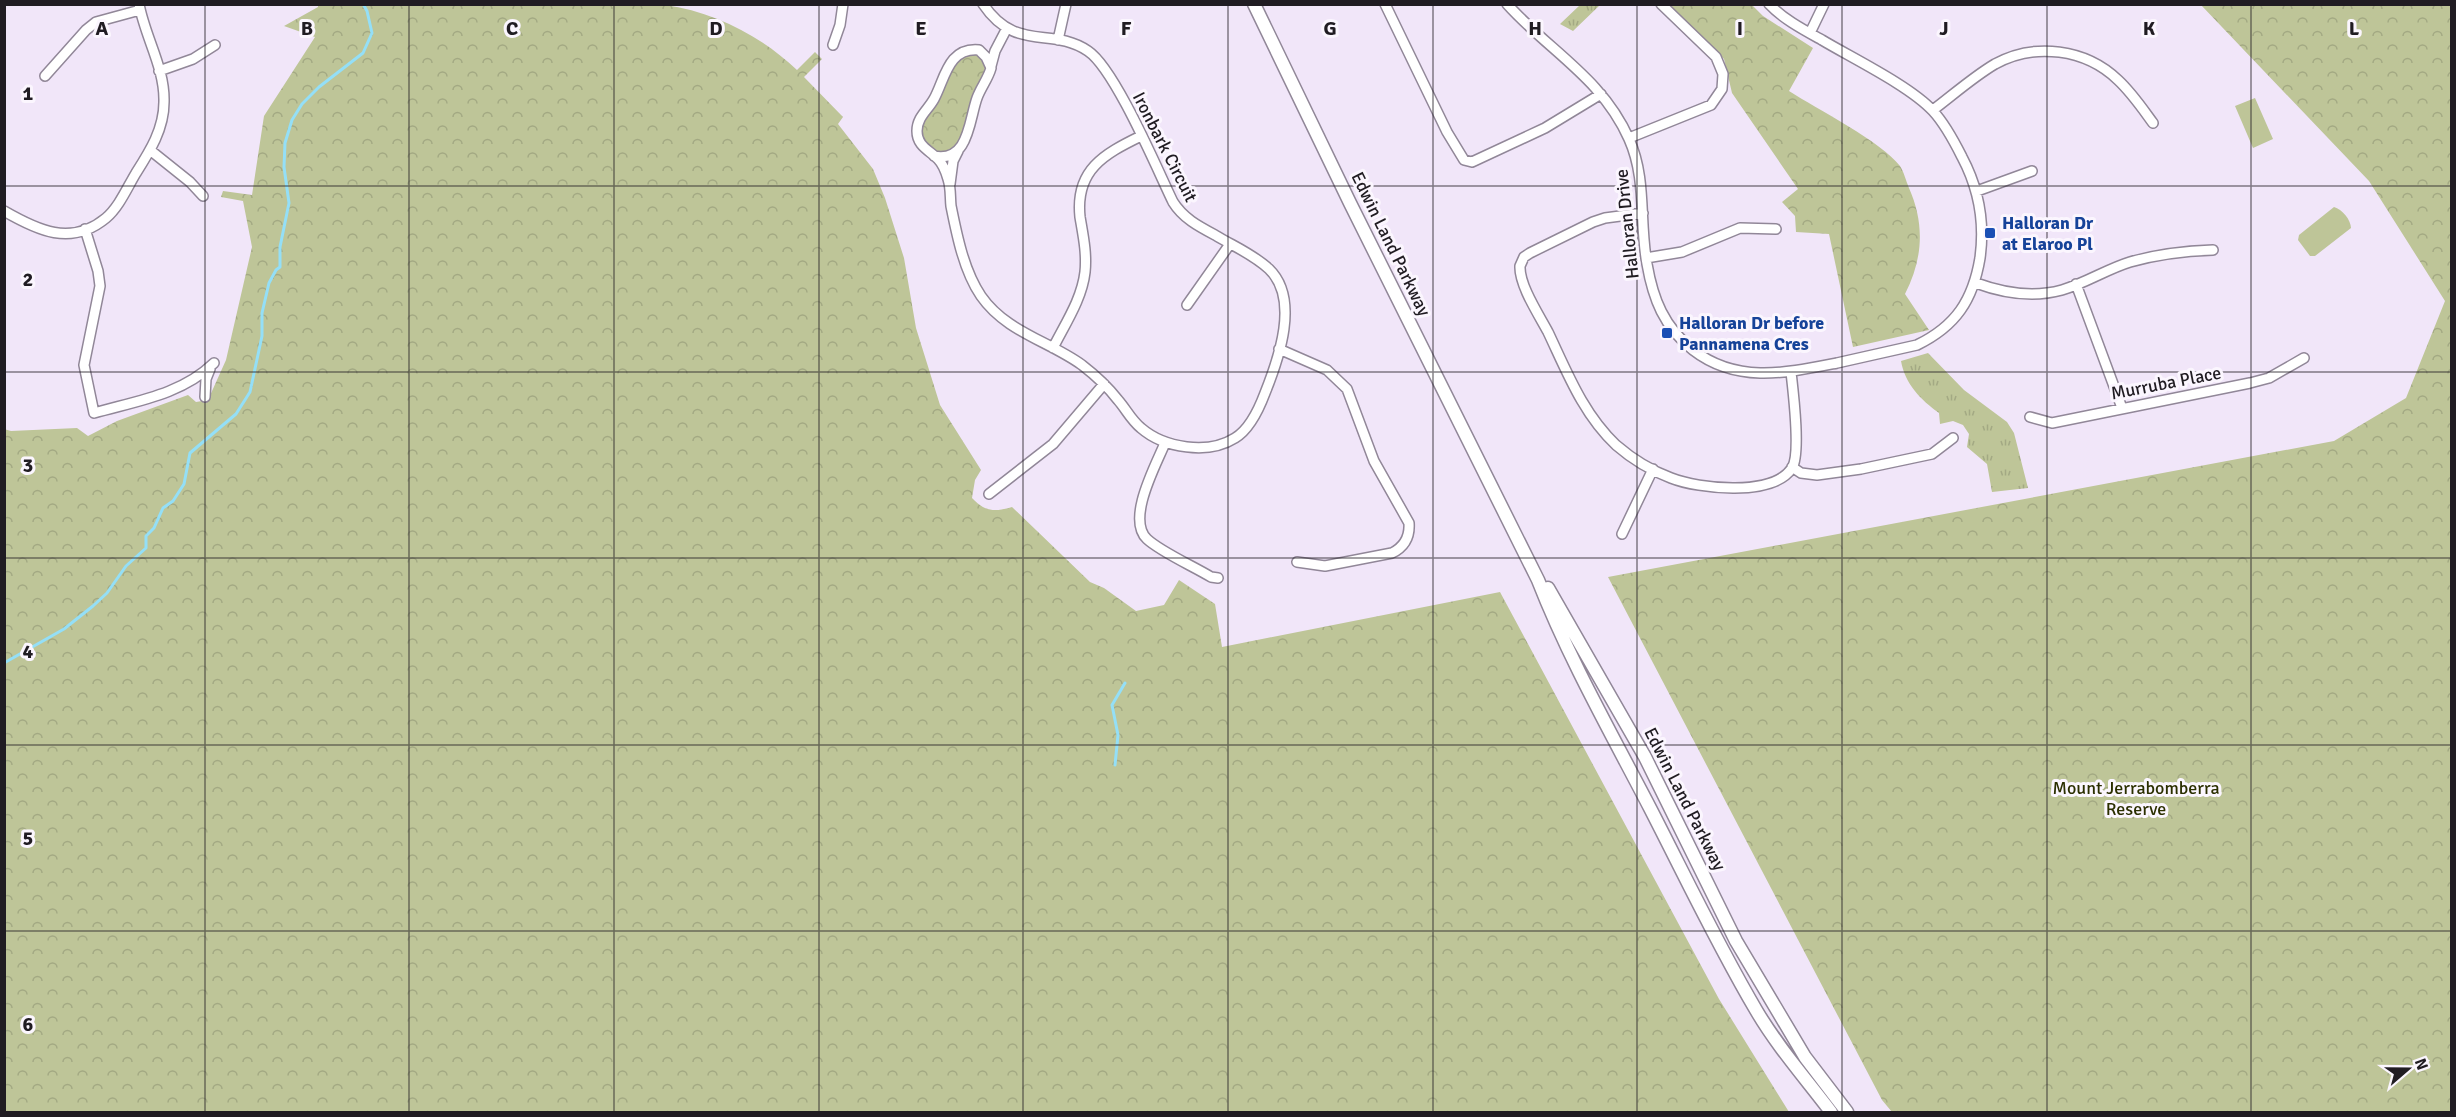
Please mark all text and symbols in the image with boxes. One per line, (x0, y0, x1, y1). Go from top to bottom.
text: A (96, 16, 109, 41)
text: B (301, 16, 313, 41)
text: C (506, 16, 518, 41)
text: D (709, 16, 723, 41)
text: E (915, 16, 927, 41)
text: F (1121, 16, 1132, 41)
text: G (1323, 16, 1337, 41)
text: H (1528, 16, 1542, 41)
text: I (1737, 16, 1743, 41)
text: J (1939, 16, 1949, 41)
text: K (2143, 16, 2156, 41)
text: L (2349, 16, 2360, 41)
text: 1 (23, 81, 34, 106)
street label: Ironbark Circuit (1128, 88, 1202, 206)
street label: Edwin Land Parkway (1347, 168, 1436, 320)
street label: Halloran Drive (1610, 168, 1644, 280)
place label: Halloran Dr at Elaroo Pl (2002, 212, 2094, 255)
marker: Halloran Dr at Elaroo Pl (1983, 226, 1997, 240)
text: 2 (23, 267, 33, 292)
place label: Halloran Dr before Pannamena Cres (1679, 312, 1824, 355)
marker: Halloran Dr before Pannamena Cres (1660, 326, 1674, 340)
street label: Murruba Place (2109, 362, 2223, 404)
text: 3 (23, 453, 33, 478)
text: 4 (23, 639, 34, 664)
street label: Edwin Land Parkway (1639, 724, 1731, 875)
park label: Mount Jerrabomberra Reserve (2052, 777, 2220, 820)
text: 5 (23, 826, 33, 851)
text: 6 (23, 1012, 34, 1037)
north arrow (2378, 1039, 2438, 1099)
text: N (2410, 1056, 2432, 1073)

